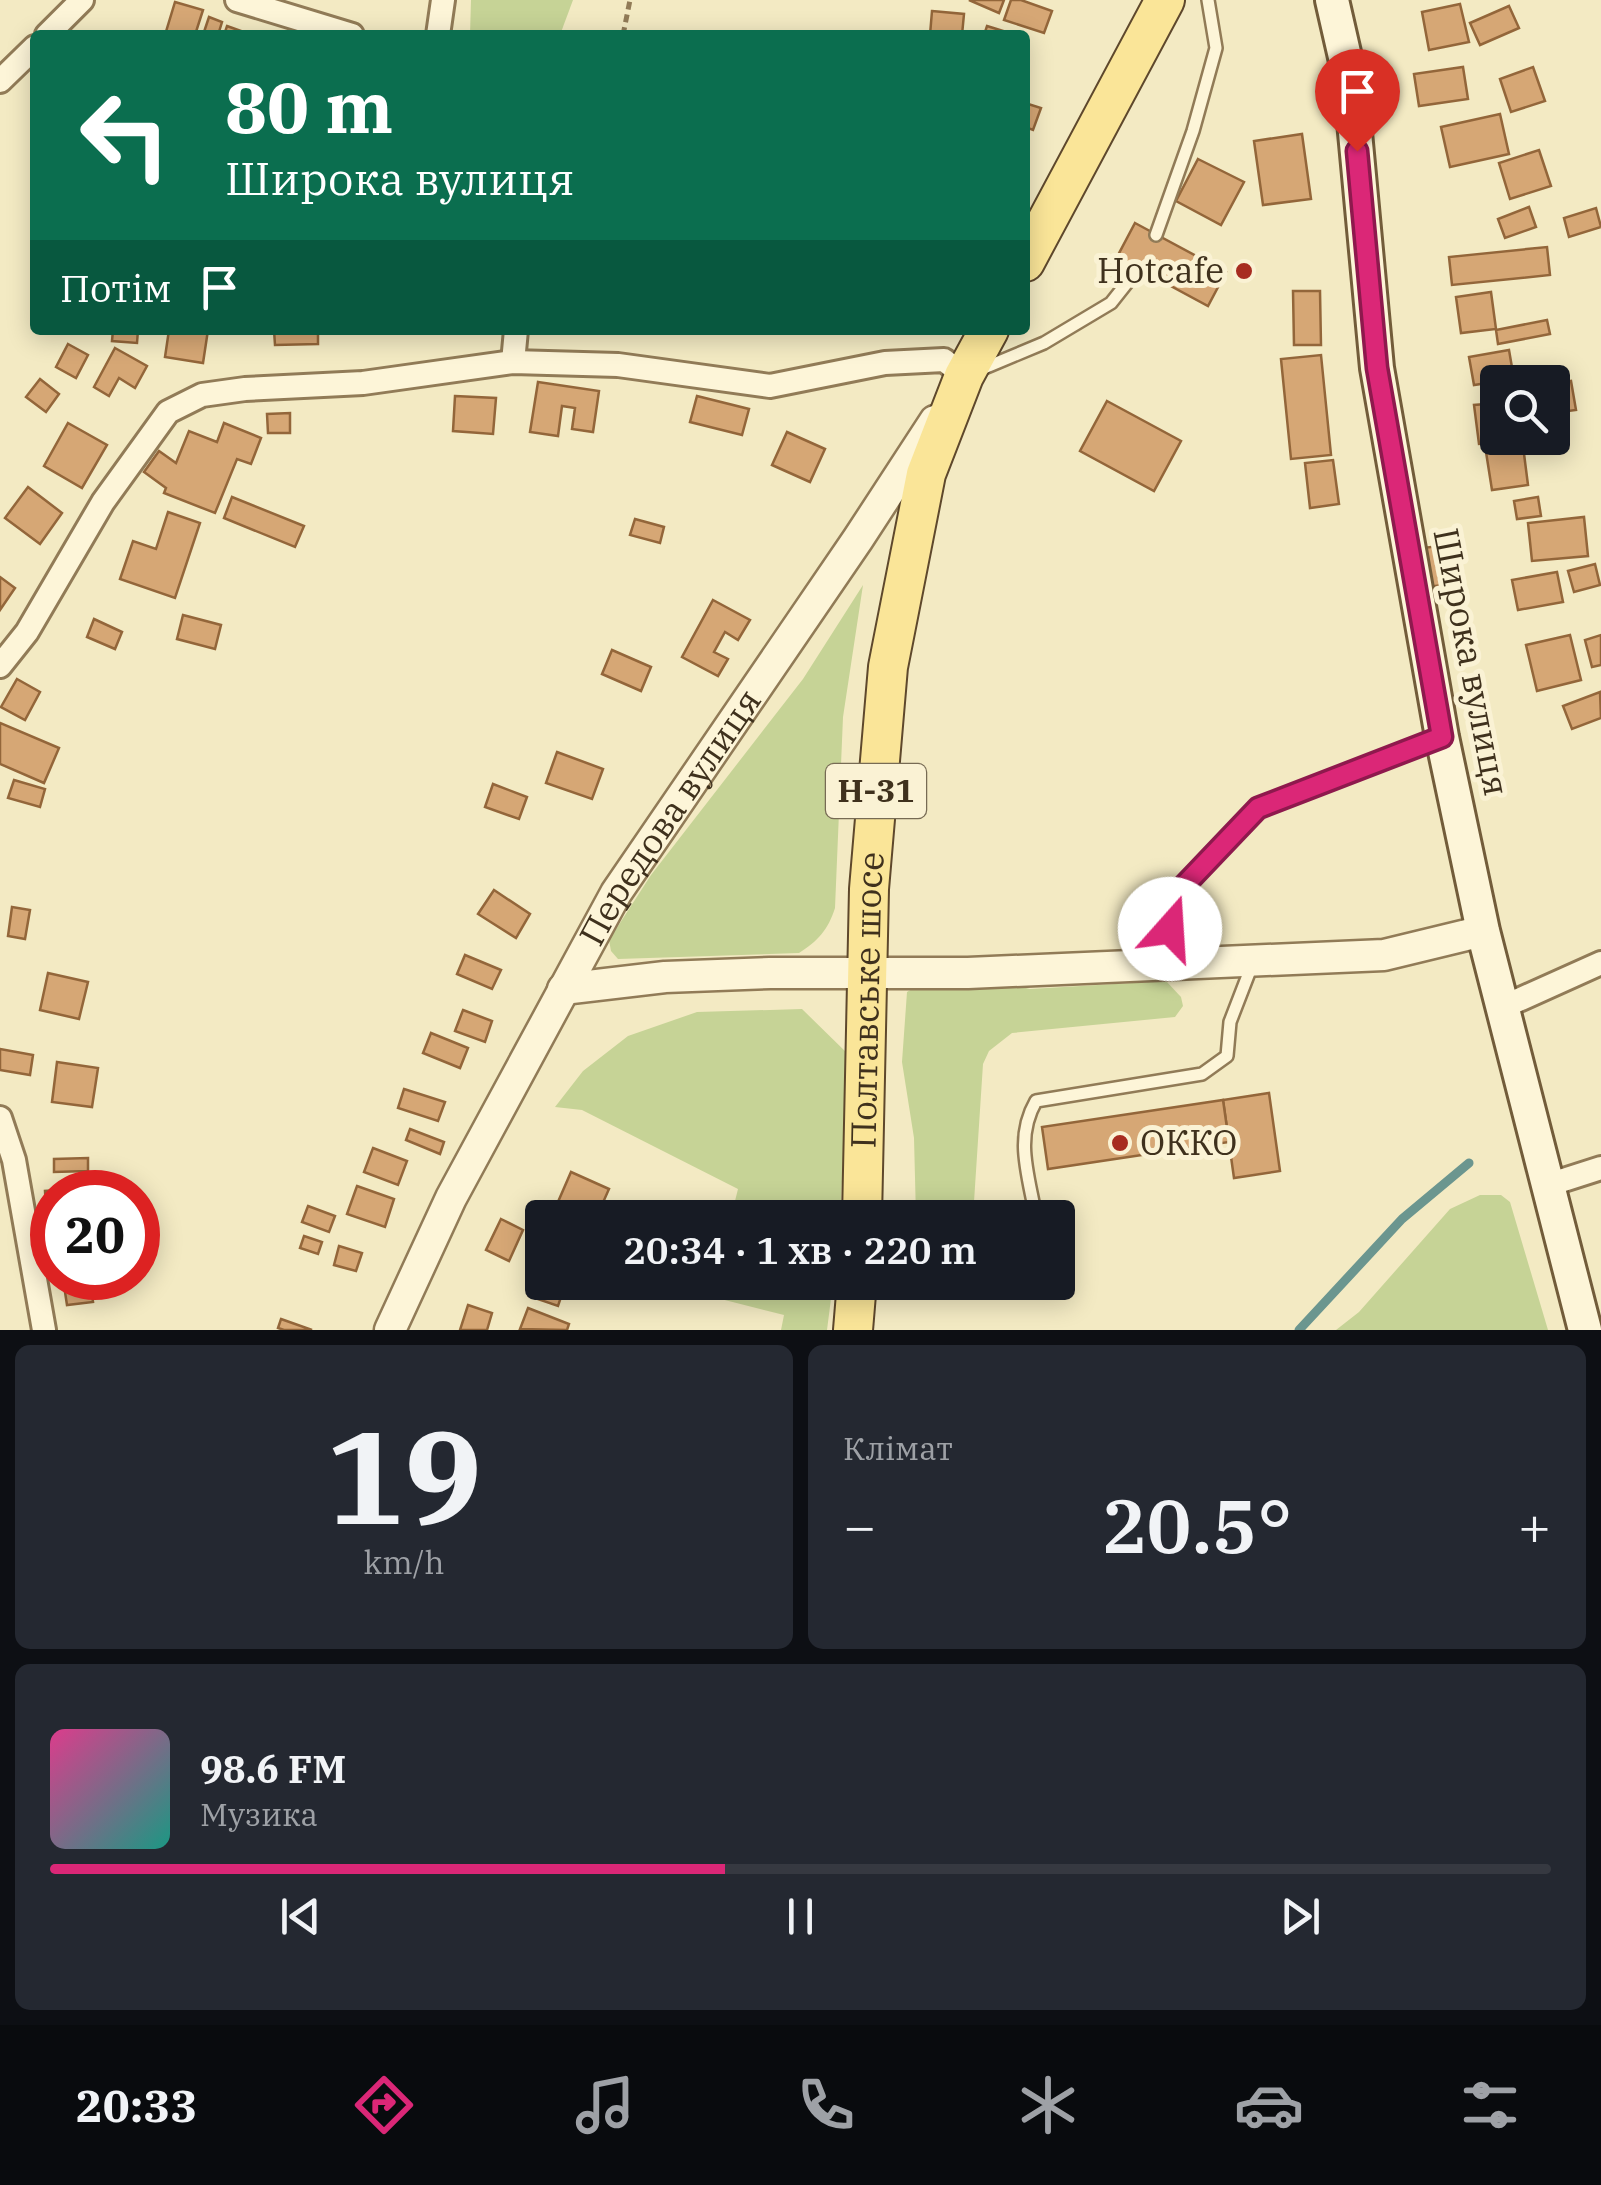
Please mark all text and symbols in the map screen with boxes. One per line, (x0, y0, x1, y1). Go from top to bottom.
pin (1315, 49, 1400, 152)
text: 80 m (225, 61, 393, 152)
icon: arrive (1330, 64, 1385, 119)
icon: left (60, 70, 190, 200)
text: Широка вулиця (225, 149, 574, 207)
place label: Hotcafe (1097, 247, 1224, 293)
icon: arrive (192, 260, 247, 315)
marker: Hotcafe (1233, 260, 1255, 282)
text: Потім (60, 263, 172, 312)
map controls (1480, 365, 1570, 455)
button: search (1480, 365, 1570, 455)
street label: Широка вулиця (1423, 524, 1520, 800)
street label: Передова вулиця (568, 680, 771, 953)
road number: Н-31 (826, 764, 926, 818)
street label: Полтавське шосе (839, 850, 894, 1149)
position arrow (1118, 877, 1222, 981)
place label: ОККО (1140, 1119, 1237, 1165)
marker: ОККО (1109, 1132, 1131, 1154)
speed limit sign: 20 (30, 1170, 160, 1300)
text: 20:34 · 1 хв · 220 m (623, 1225, 977, 1274)
text: 19 (326, 1391, 482, 1560)
text: Клімат (843, 1427, 953, 1469)
text: 20.5° (1102, 1476, 1292, 1574)
text: − (843, 1490, 876, 1561)
text: + (1518, 1490, 1551, 1561)
text: km/h (364, 1541, 444, 1583)
text: 98.6 FM (200, 1744, 346, 1793)
text: Музика (200, 1793, 318, 1835)
icon: previous (273, 1889, 328, 1944)
icon: pause (773, 1889, 828, 1944)
icon: next (1273, 1889, 1328, 1944)
icon: directions (349, 2070, 419, 2140)
icon: music (570, 2070, 640, 2140)
icon: phone (791, 2070, 861, 2140)
icon: climate (1013, 2070, 1083, 2140)
icon: car (1234, 2070, 1304, 2140)
icon: filters (1455, 2070, 1525, 2140)
text: 20:33 (76, 2076, 197, 2134)

